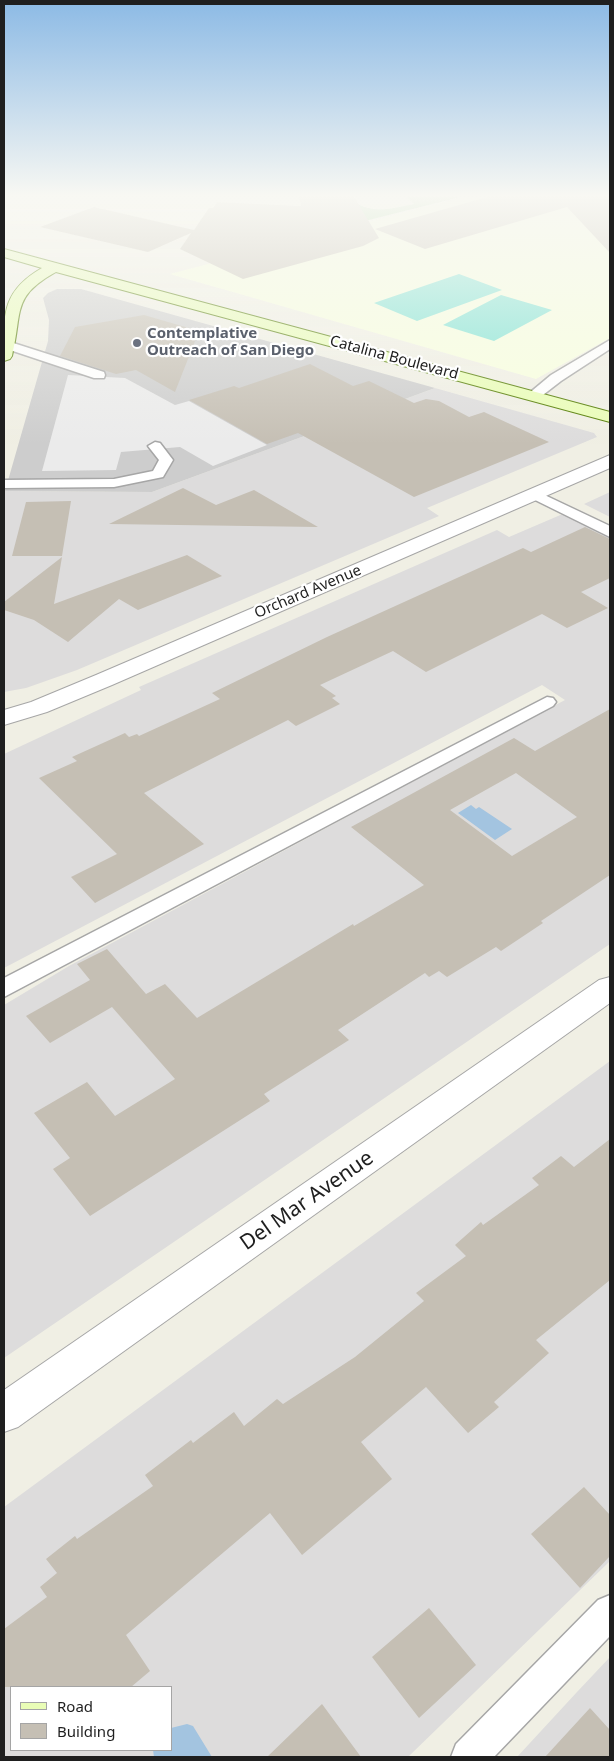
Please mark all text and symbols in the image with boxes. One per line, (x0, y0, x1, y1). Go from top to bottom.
place label: Contemplative Outreach of San Diego (147, 325, 314, 360)
street label: Catalina Boulevard (328, 332, 460, 384)
marker: Contemplative Outreach of San Diego (131, 337, 143, 349)
street label: Orchard Avenue (252, 561, 364, 623)
street label: Del Mar Avenue (236, 1146, 378, 1256)
legend (10, 1686, 172, 1751)
text: Road (57, 1696, 93, 1716)
text: Building (57, 1721, 115, 1741)

